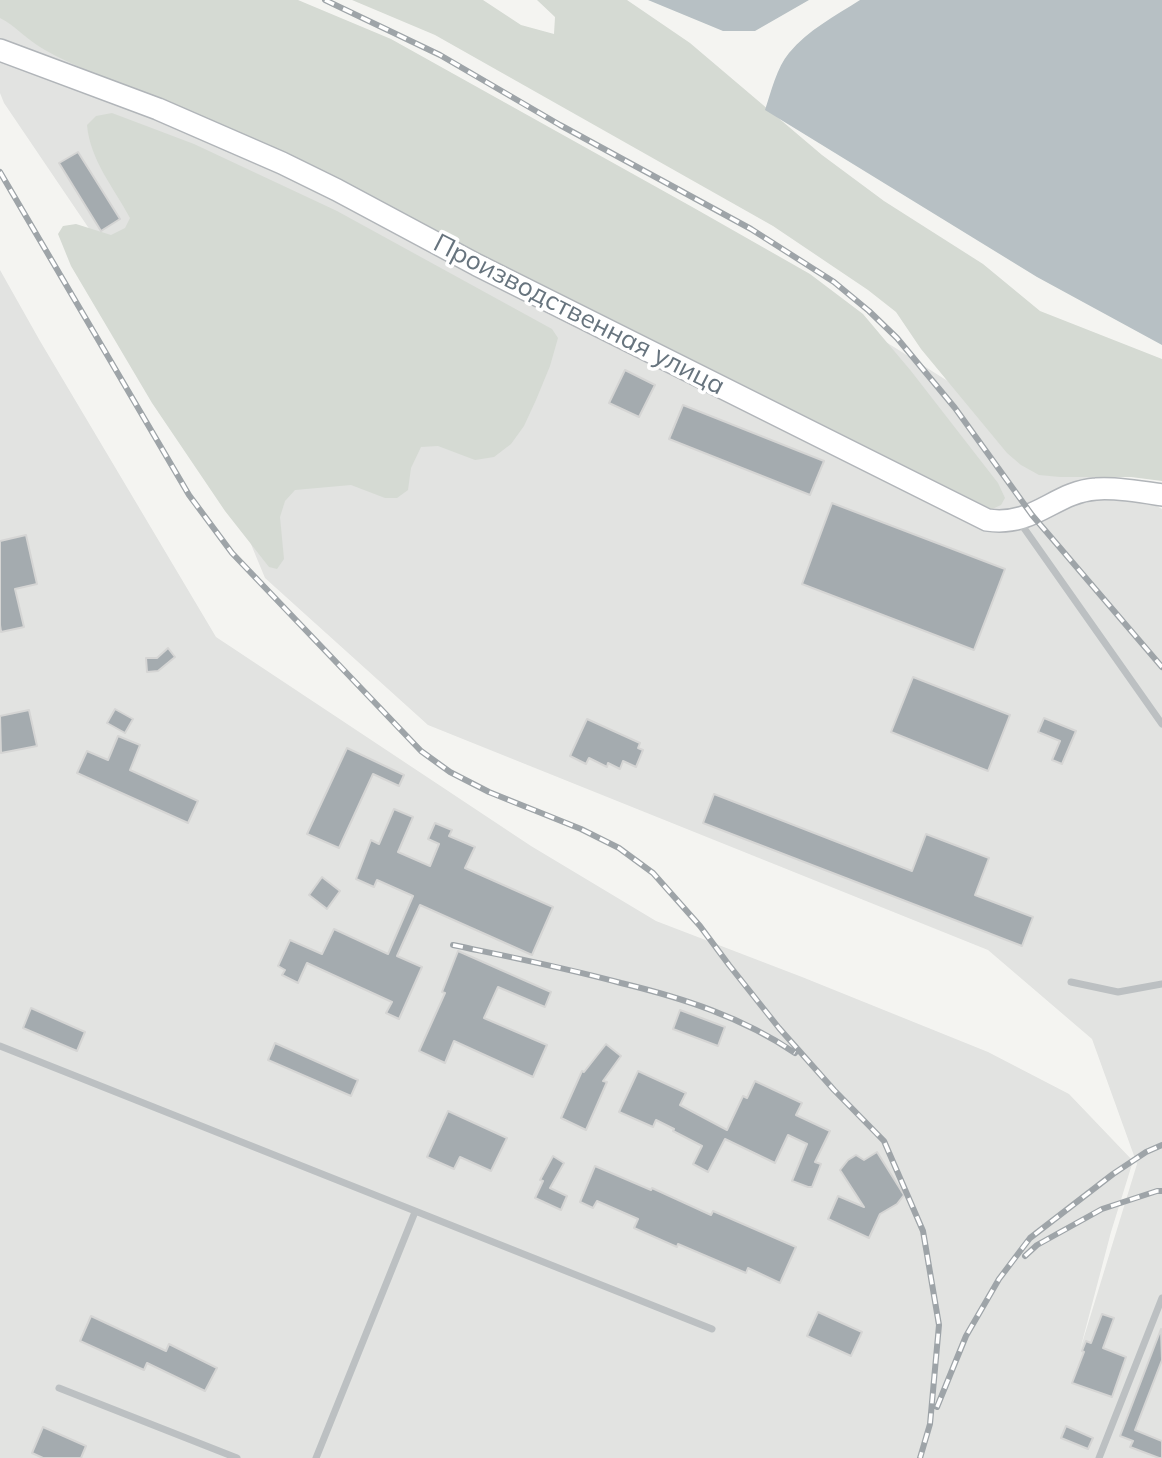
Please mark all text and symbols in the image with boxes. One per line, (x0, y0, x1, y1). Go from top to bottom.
street label: Производственная улица (428, 228, 730, 402)

